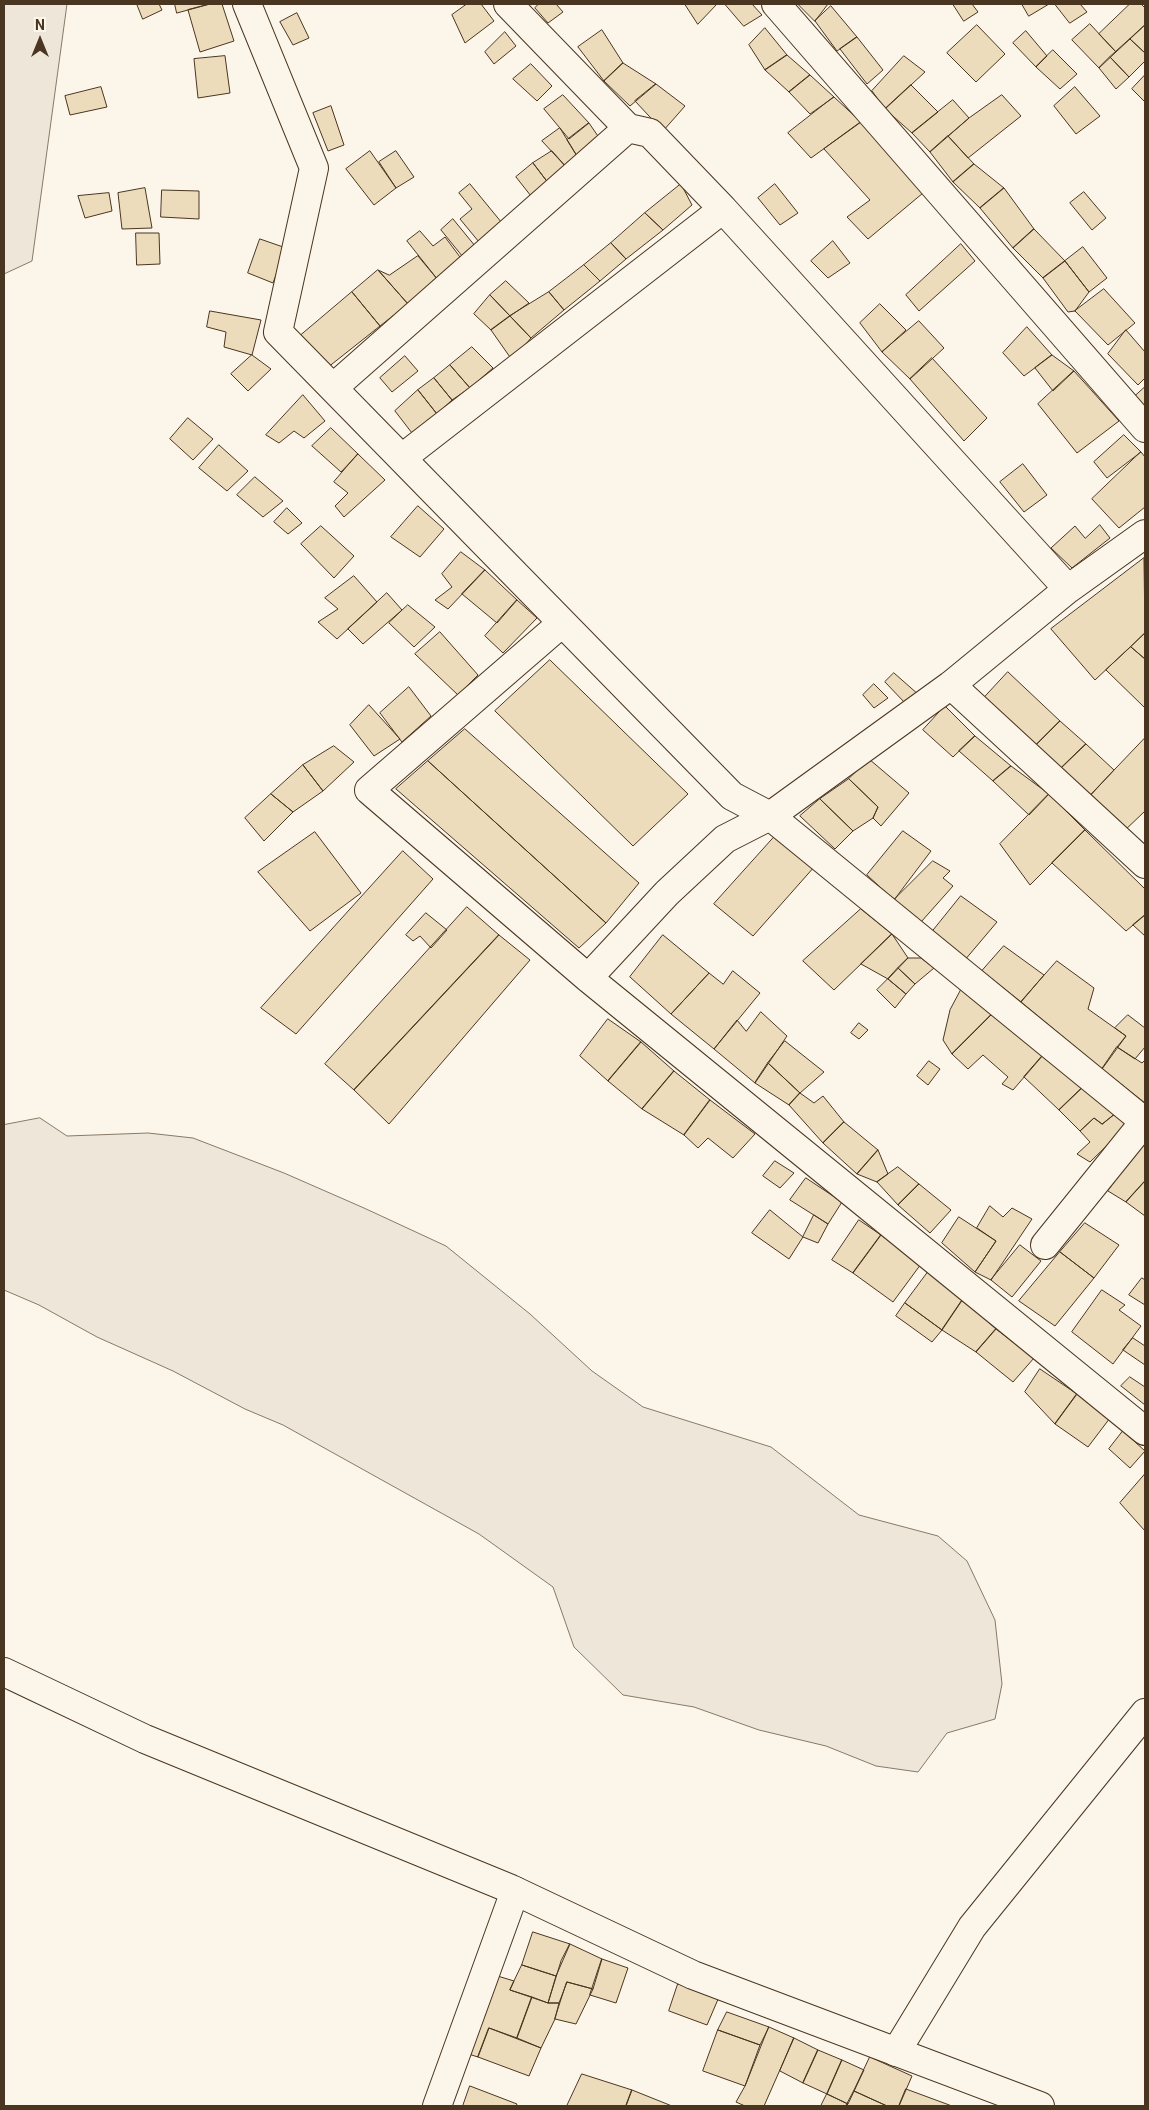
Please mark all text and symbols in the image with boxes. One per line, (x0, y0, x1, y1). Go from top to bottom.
north arrow (15, 15, 65, 65)
text: N (35, 17, 45, 33)

